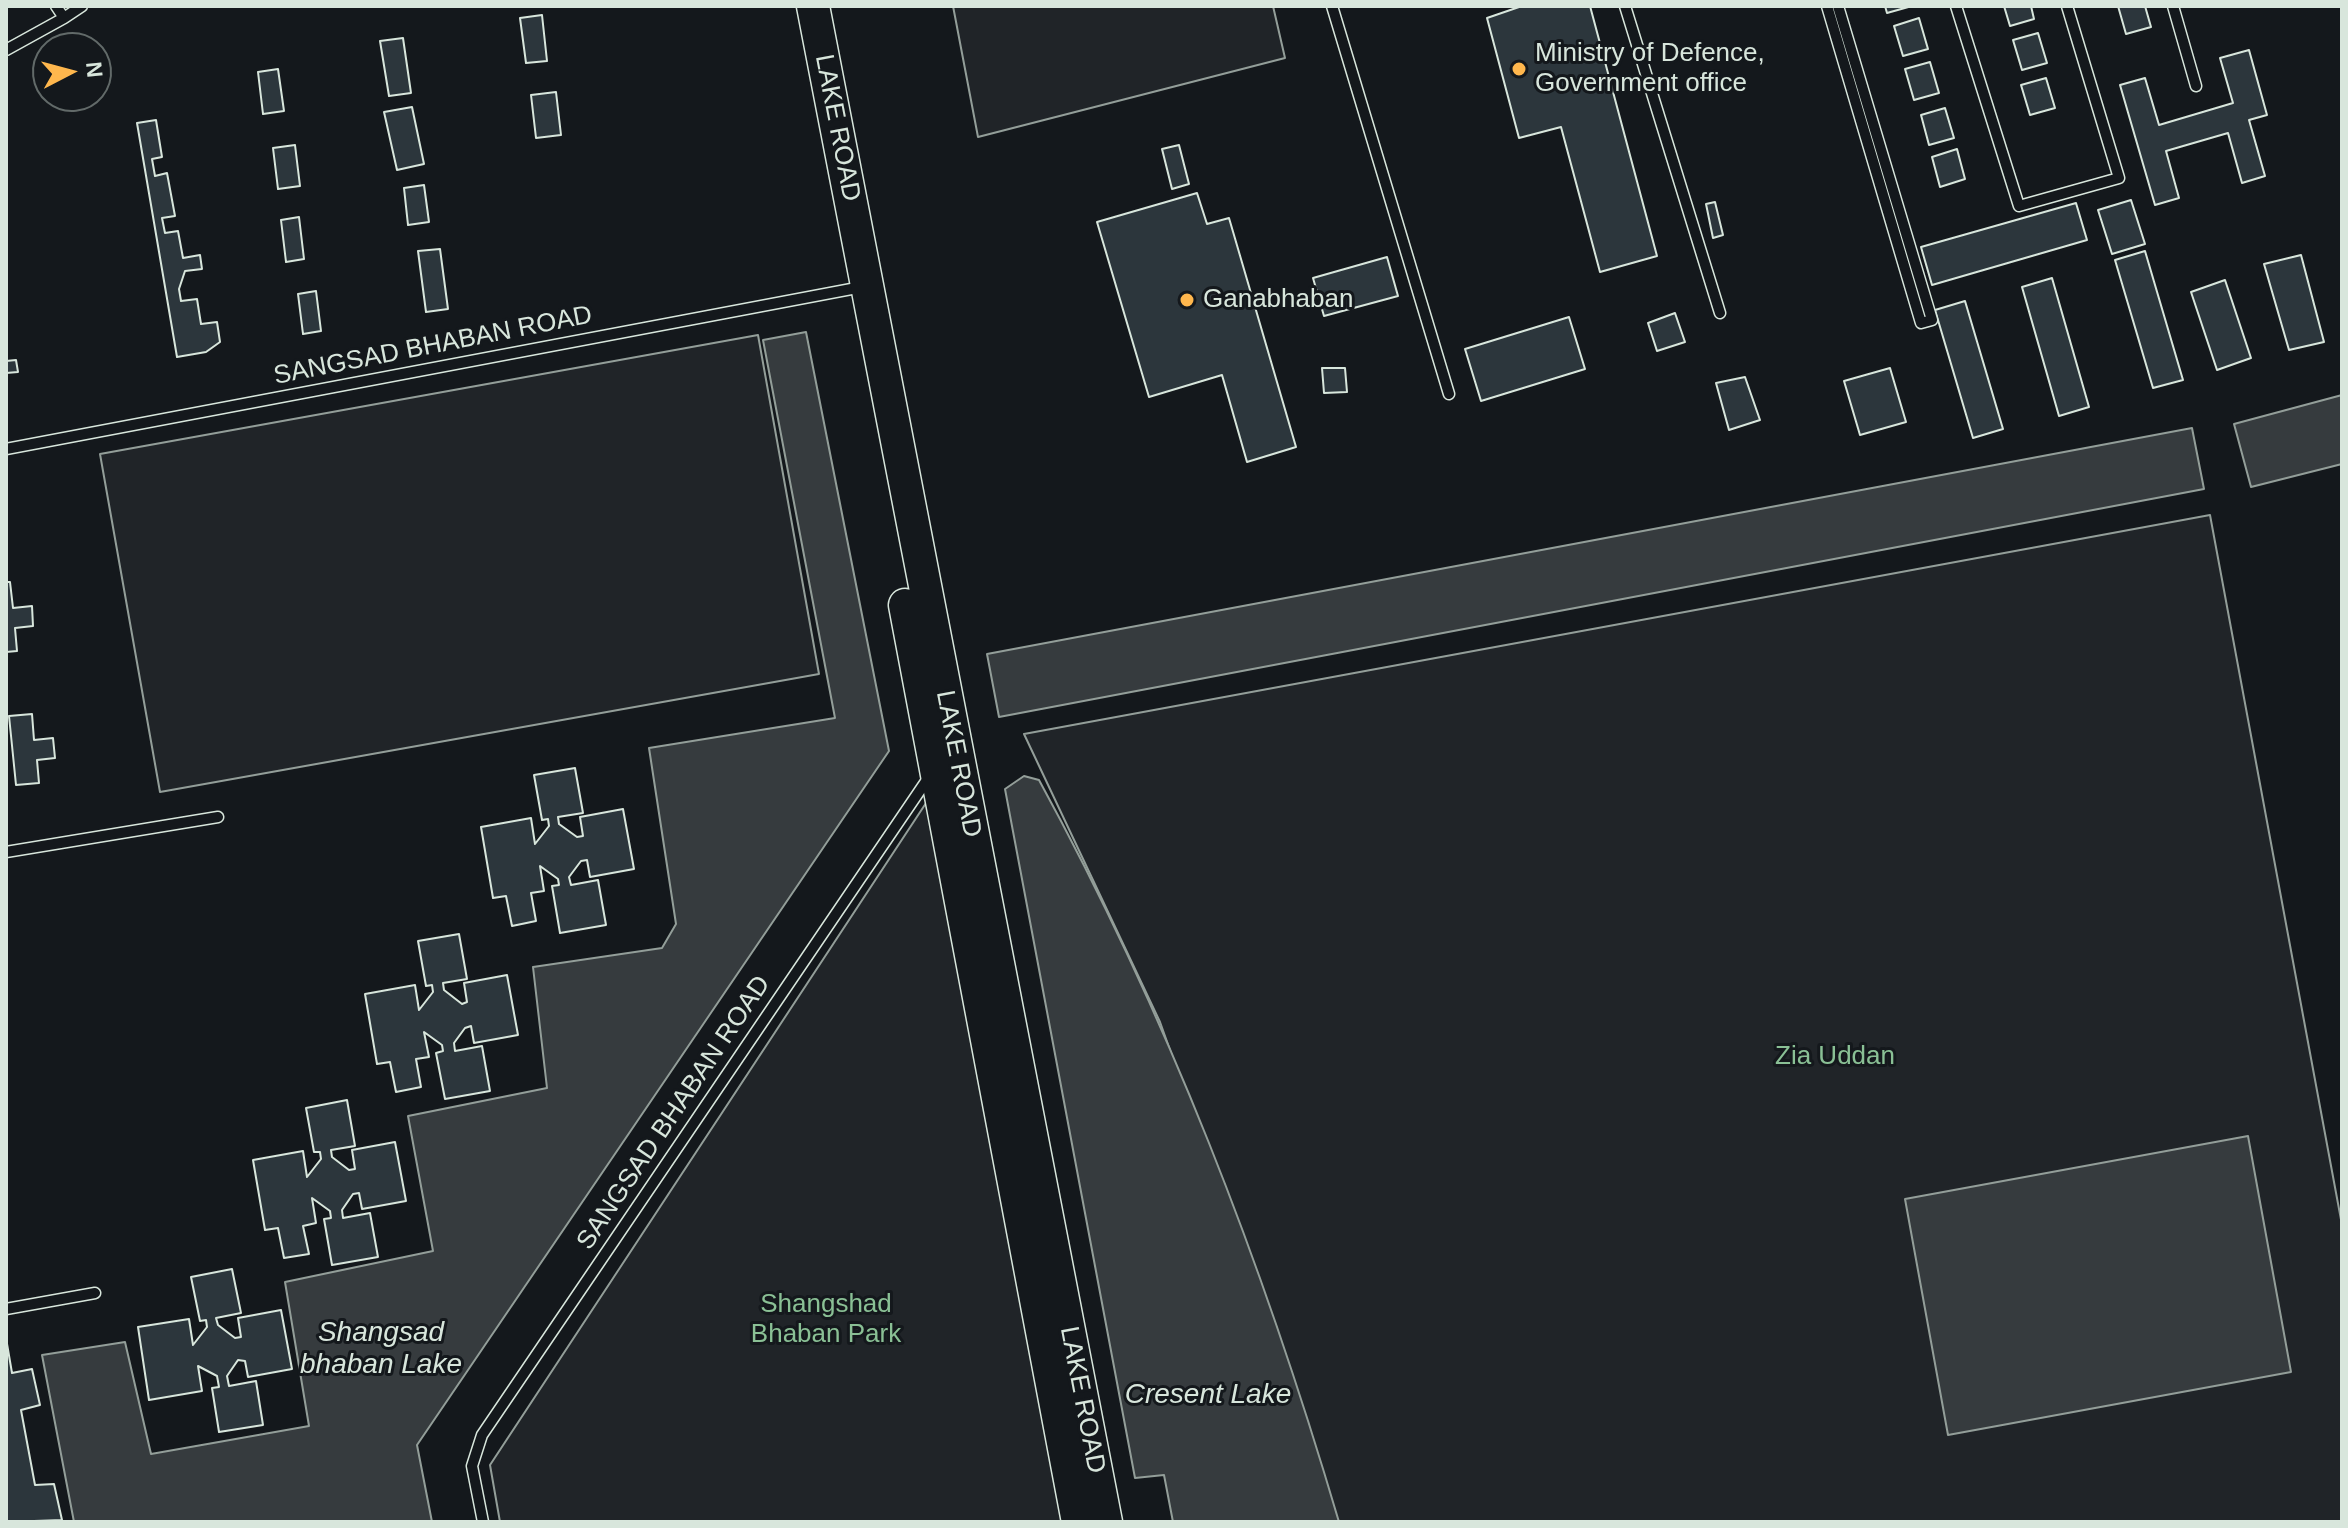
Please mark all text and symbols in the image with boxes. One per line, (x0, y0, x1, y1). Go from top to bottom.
north arrow (32, 32, 112, 112)
place label: Ministry of Defence, Government office (1535, 38, 1765, 100)
street label: LAKE ROAD (807, 52, 867, 204)
text: N (81, 60, 108, 79)
marker: Ministry of Defence, Government office (1510, 60, 1528, 78)
place label: Ganabhaban (1203, 284, 1353, 316)
marker: Ganabhaban (1178, 291, 1196, 309)
street label: SANGSAD BHABAN ROAD (271, 300, 595, 392)
street label: LAKE ROAD (928, 688, 988, 840)
street label: SANGSAD BHABAN ROAD (571, 970, 777, 1256)
park label: Zia Uddan (1775, 1041, 1895, 1073)
park label: Shangshad Bhaban Park (751, 1289, 901, 1350)
water label: Shangsad bhaban Lake (300, 1316, 462, 1382)
street label: LAKE ROAD (1052, 1324, 1112, 1476)
water label: Cresent Lake (1125, 1378, 1291, 1412)

